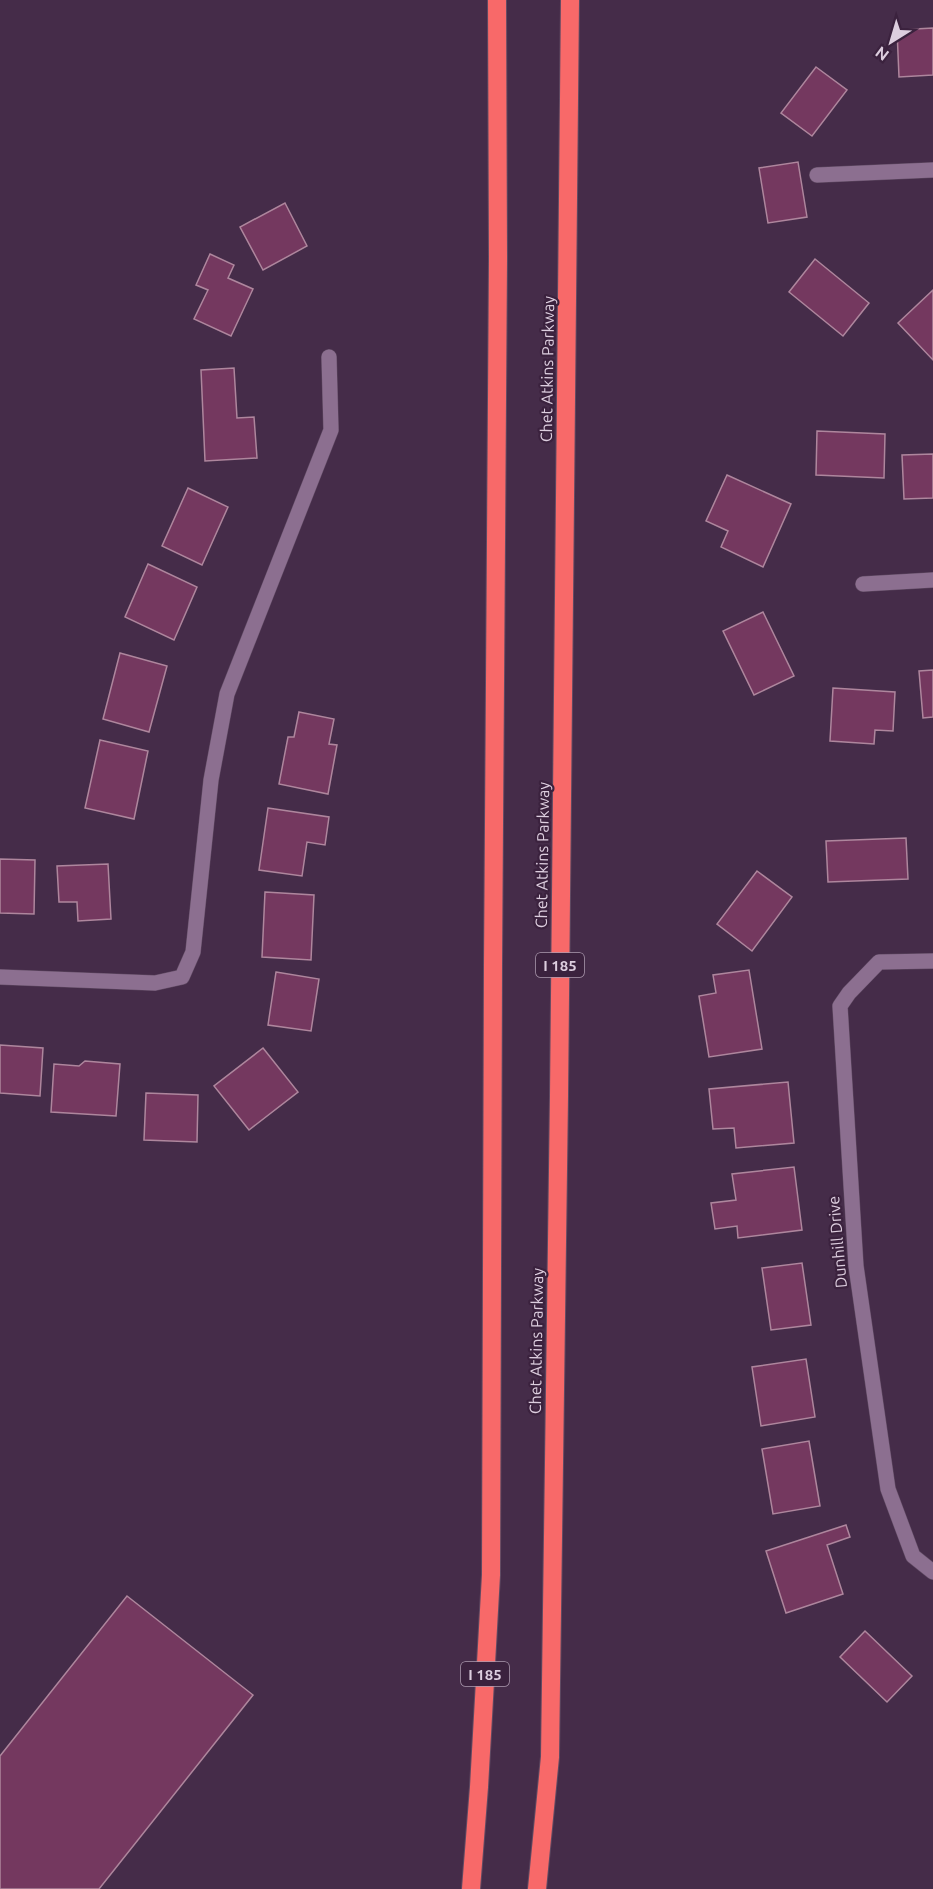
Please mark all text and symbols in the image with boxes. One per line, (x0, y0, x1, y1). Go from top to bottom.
north arrow (861, 12, 921, 72)
text: N (872, 43, 892, 65)
street label: Chet Atkins Parkway (537, 295, 557, 442)
street label: Chet Atkins Parkway (532, 781, 552, 928)
road number: I 185 (536, 953, 584, 977)
street label: Dunhill Drive (824, 1195, 850, 1289)
street label: Chet Atkins Parkway (526, 1267, 546, 1414)
road number: I 185 (461, 1662, 509, 1686)

